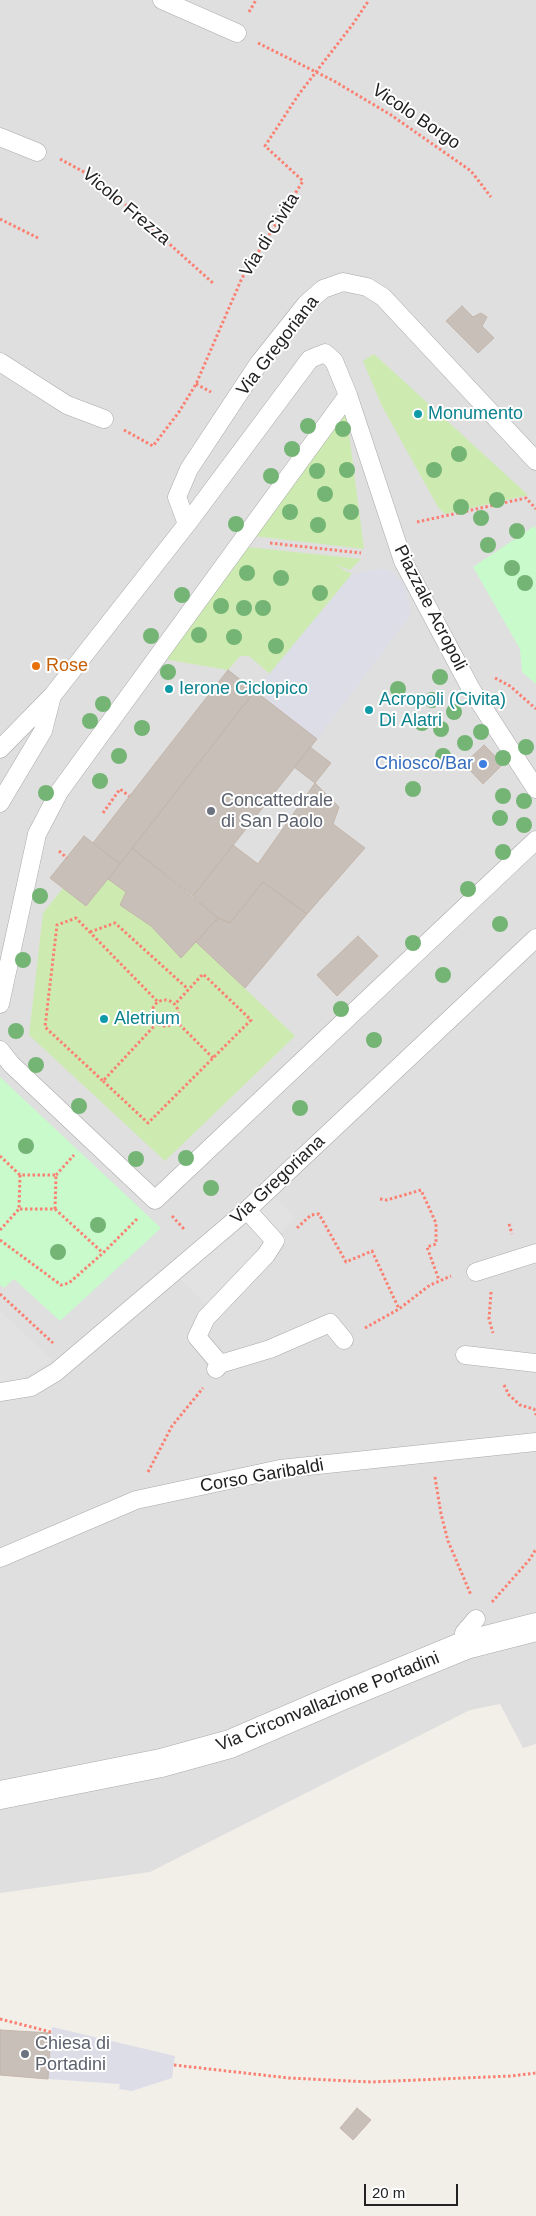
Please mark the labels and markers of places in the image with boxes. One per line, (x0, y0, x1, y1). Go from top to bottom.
place label: Monumento (428, 403, 523, 425)
marker: Monumento (412, 408, 424, 420)
place label: Rose (46, 655, 88, 677)
marker: Rose (30, 660, 42, 672)
place label: Ierone Ciclopico (179, 678, 308, 700)
marker: Ierone Ciclopico (163, 683, 175, 695)
place label: Acropoli (Civita) Di Alatri (379, 689, 506, 732)
marker: Acropoli (Civita) Di Alatri (363, 704, 375, 716)
place label: Chiosco/Bar (375, 753, 473, 775)
marker: Chiosco/Bar (477, 758, 489, 770)
place label: Concattedrale di San Paolo (221, 790, 333, 832)
marker: Concattedrale di San Paolo (205, 805, 217, 817)
place label: Aletrium (114, 1008, 180, 1030)
marker: Aletrium (98, 1013, 110, 1025)
place label: Chiesa di Portadini (35, 2033, 110, 2076)
marker: Chiesa di Portadini (19, 2048, 31, 2060)

